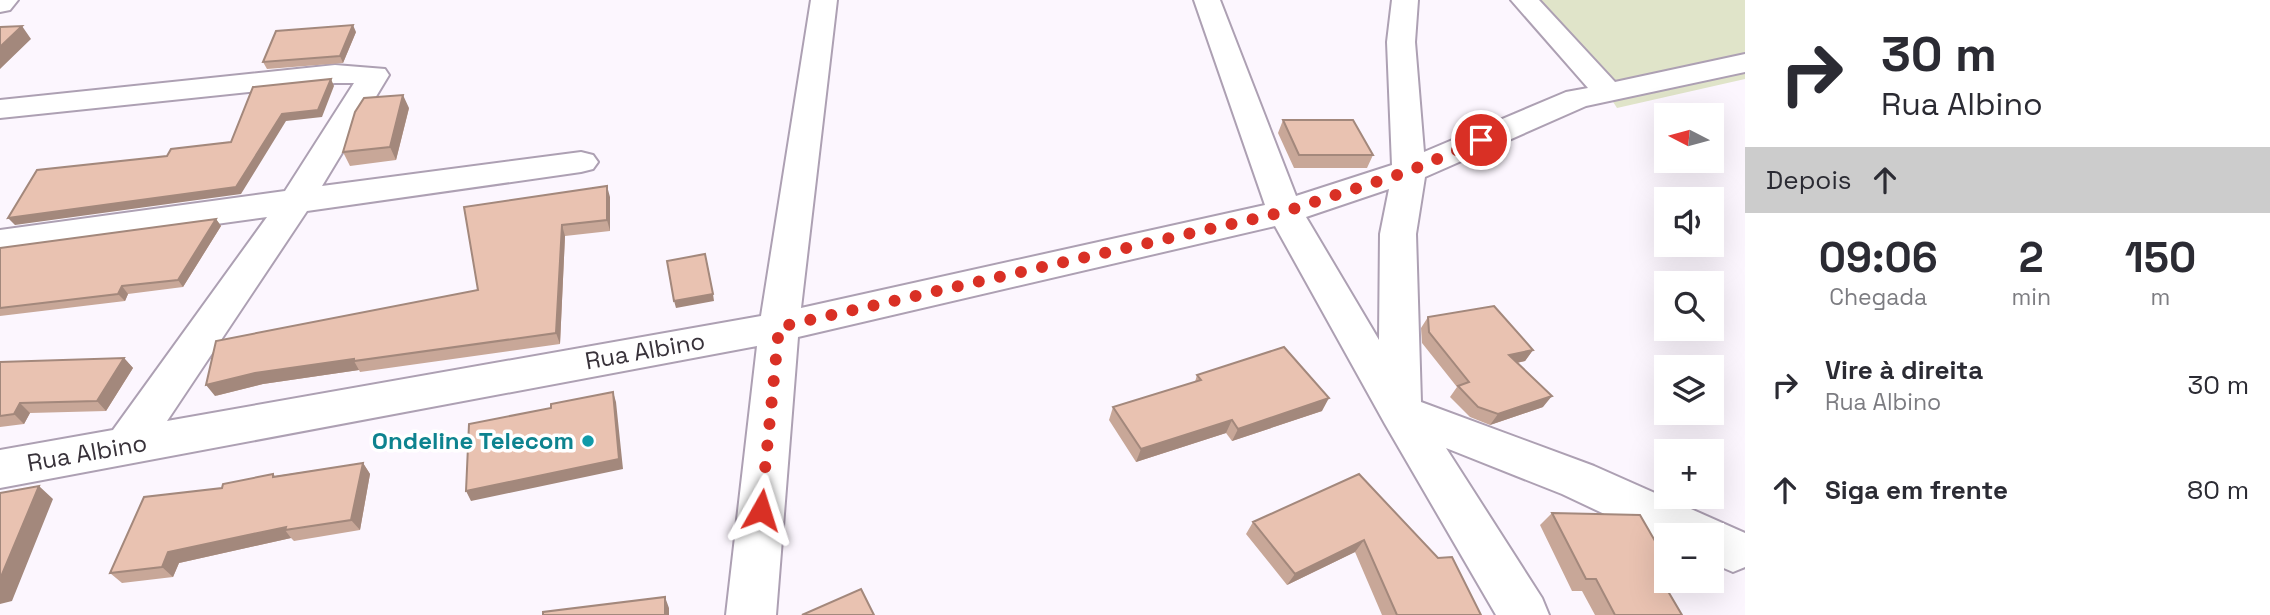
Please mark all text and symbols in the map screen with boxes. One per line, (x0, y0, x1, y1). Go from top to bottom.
text: 30 m (1881, 23, 1997, 85)
icon: right (1766, 28, 1857, 119)
text: Rua Albino (1881, 84, 2043, 124)
north arrow (1654, 103, 1724, 173)
map controls (1654, 103, 1724, 593)
pin (1451, 110, 1511, 170)
icon: arrive (1462, 121, 1500, 159)
icon: ahead (1866, 161, 1904, 199)
text: Depois (1766, 163, 1852, 197)
button: sound (1654, 187, 1724, 257)
text: 09:06 (1819, 231, 1938, 284)
text: 2 (2019, 231, 2044, 284)
text: 150 (2125, 231, 2196, 284)
button: search (1654, 271, 1724, 341)
text: Chegada (1829, 282, 1927, 312)
text: min (2011, 282, 2051, 312)
text: m (2151, 282, 2170, 312)
street label: Rua Albino (582, 325, 707, 376)
text: Vire à direita (1825, 353, 1983, 387)
button: layers (1654, 355, 1724, 425)
icon: right (1766, 366, 1804, 404)
text: 30 m (2188, 368, 2249, 402)
text: Rua Albino (1825, 387, 1941, 417)
place label: Ondeline Telecom (372, 425, 574, 456)
street label: Rua Albino (24, 427, 149, 478)
marker: Ondeline Telecom (580, 433, 596, 449)
button: + (1654, 439, 1724, 509)
icon: ahead (1766, 471, 1804, 509)
position arrow (724, 473, 798, 547)
text: Siga em frente (1825, 473, 2008, 507)
text: 80 m (2187, 473, 2249, 507)
button: − (1654, 523, 1724, 593)

